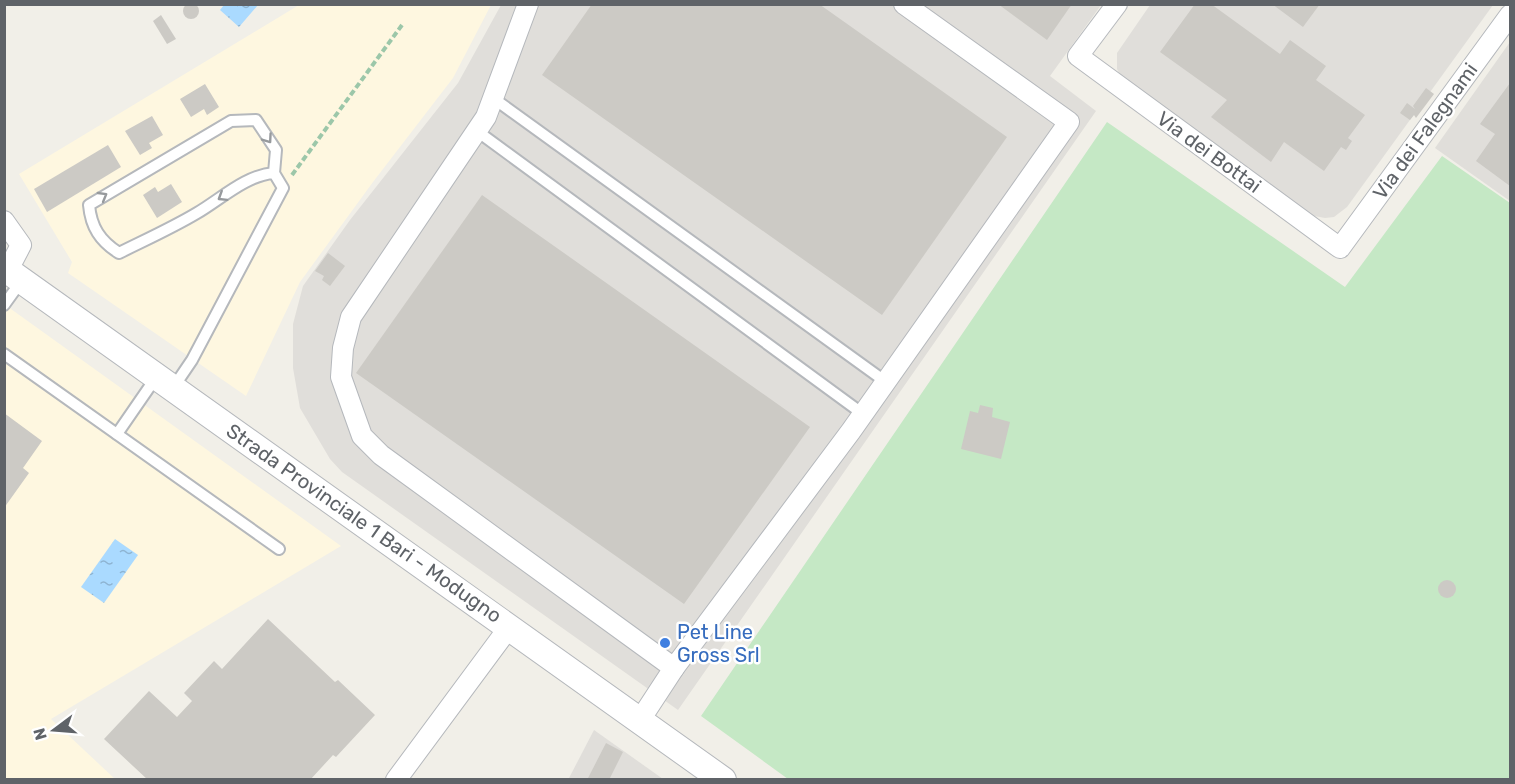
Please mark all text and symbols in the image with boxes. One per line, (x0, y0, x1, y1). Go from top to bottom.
street label: Via dei Falegnami (1368, 58, 1482, 204)
street label: Via dei Bottai (1152, 106, 1266, 198)
one-way arrow (261, 132, 272, 143)
one-way arrow (218, 190, 228, 202)
one-way arrow (97, 192, 107, 203)
street label: Strada Provinciale 1 Bari - Modugno (222, 418, 506, 628)
place label: Pet Line Gross Srl (677, 620, 760, 667)
marker: Pet Line Gross Srl (658, 636, 672, 650)
north arrow (24, 700, 84, 760)
text: N (29, 726, 51, 742)

